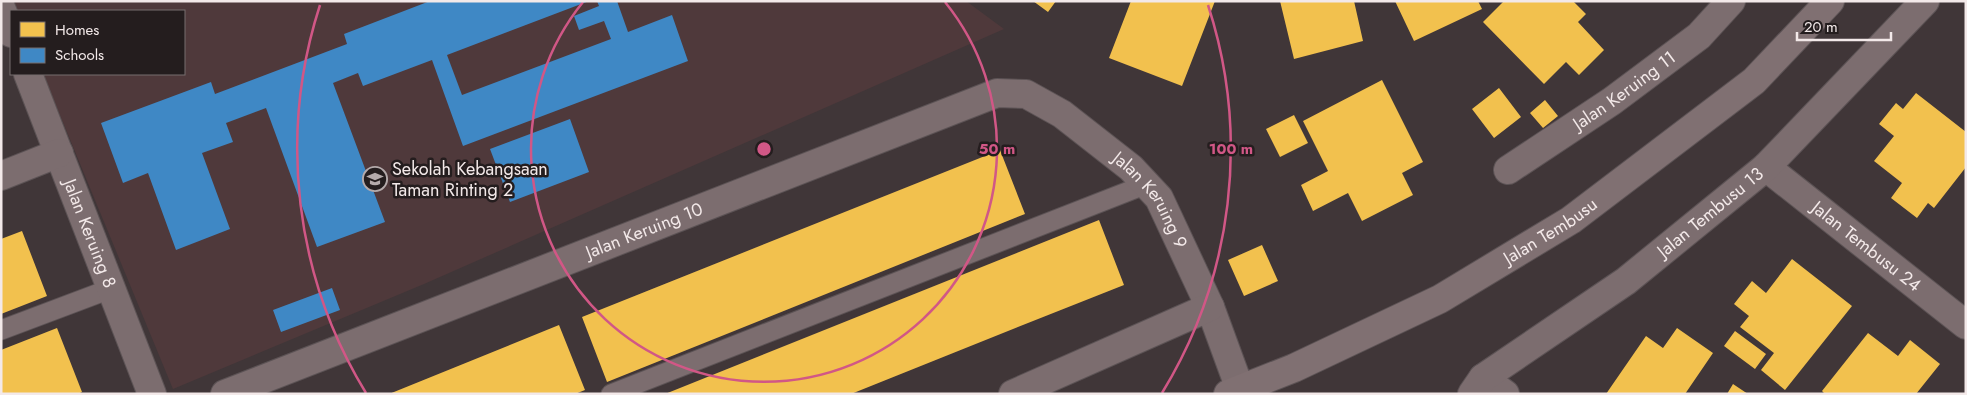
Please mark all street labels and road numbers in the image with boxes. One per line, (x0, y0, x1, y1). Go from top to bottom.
street label: Jalan Keruing 11 (1566, 45, 1681, 138)
street label: Jalan Keruing 9 (1106, 144, 1194, 253)
street label: Jalan Tembusu 13 (1650, 161, 1769, 265)
street label: Jalan Keruing 8 (56, 173, 123, 292)
street label: Jalan Tembusu (1497, 191, 1603, 272)
street label: Jalan Tembusu 24 (1805, 194, 1927, 298)
street label: Jalan Keruing 10 (580, 196, 707, 266)

